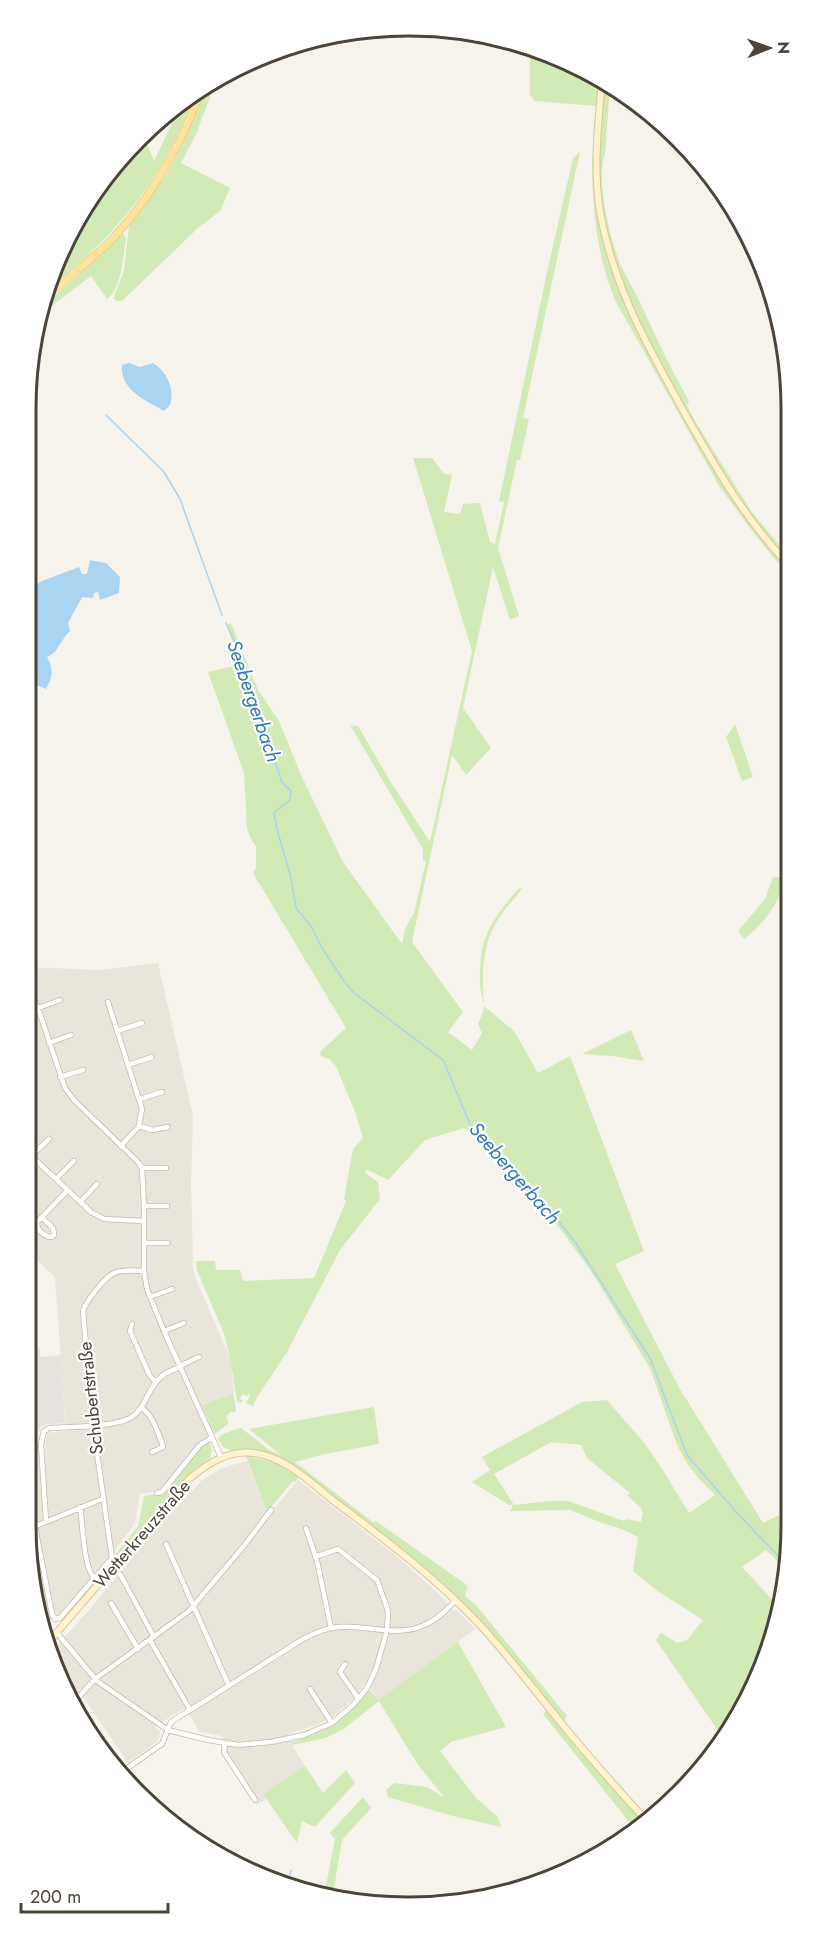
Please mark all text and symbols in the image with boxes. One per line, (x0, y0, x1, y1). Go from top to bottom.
north arrow (739, 18, 799, 78)
text: N (772, 41, 795, 54)
water label: Seebergerbach (219, 636, 288, 766)
water label: Seebergerbach (462, 1116, 567, 1231)
street label: Schubertstraße (72, 1340, 110, 1456)
street label: Wetterkreuzstraße (87, 1474, 197, 1594)
scale bar (21, 1876, 168, 1914)
text: 200 m (30, 1884, 81, 1910)

